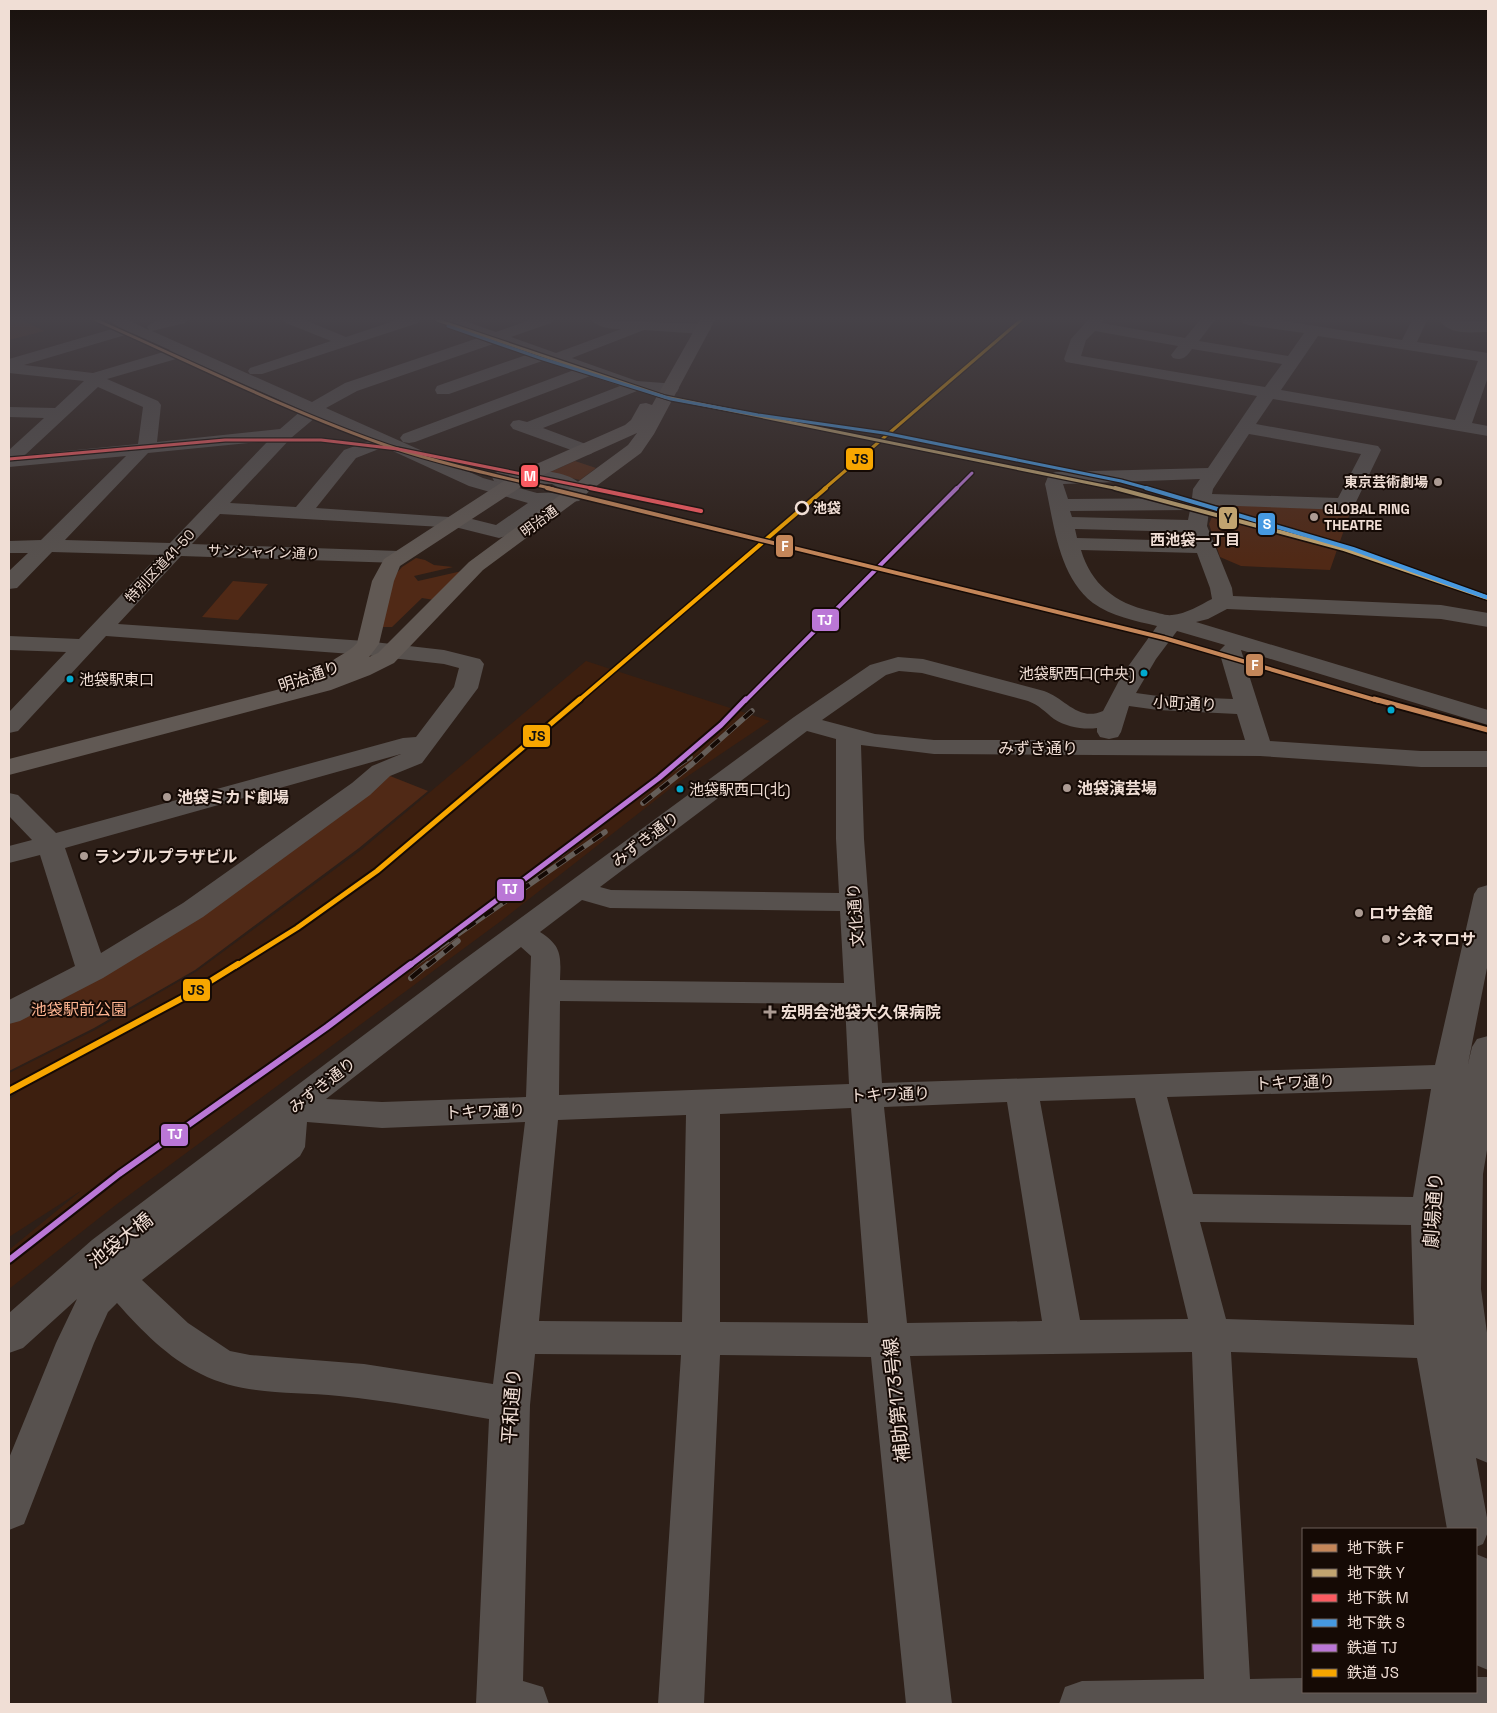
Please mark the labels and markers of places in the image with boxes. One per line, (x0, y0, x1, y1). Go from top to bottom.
place label: 東京芸術劇場 (1344, 473, 1428, 491)
marker: 東京芸術劇場 (1432, 476, 1444, 488)
place label: 池袋 (813, 499, 841, 517)
place label: GLOBAL RING THEATRE (1324, 500, 1410, 534)
marker: 池袋 (795, 501, 809, 515)
marker: GLOBAL RING THEATRE (1308, 511, 1320, 523)
place label: 池袋駅西口(中央) (1019, 664, 1135, 684)
marker: 池袋駅西口(中央) (1139, 668, 1149, 678)
place label: 池袋駅東口 (79, 670, 154, 689)
marker: 池袋駅東口 (65, 674, 75, 684)
unlabelled marker (1386, 705, 1396, 715)
place label: 池袋演芸場 (1077, 778, 1157, 799)
place label: 池袋駅西口(北) (689, 780, 790, 800)
marker: 池袋演芸場 (1061, 782, 1073, 794)
marker: 池袋駅西口(北) (675, 784, 685, 794)
place label: 池袋ミカド劇場 (177, 787, 289, 808)
marker: 池袋ミカド劇場 (161, 791, 173, 803)
place label: ランブルプラザビル (94, 846, 238, 867)
marker: ランブルプラザビル (78, 850, 90, 862)
place label: ロサ会館 (1369, 903, 1433, 924)
marker: ロサ会館 (1353, 907, 1365, 919)
place label: シネマロサ (1396, 929, 1476, 950)
marker: シネマロサ (1380, 933, 1392, 945)
place label: 宏明会池袋大久保病院 (781, 1002, 941, 1023)
marker: 宏明会池袋大久保病院 (763, 1005, 777, 1019)

